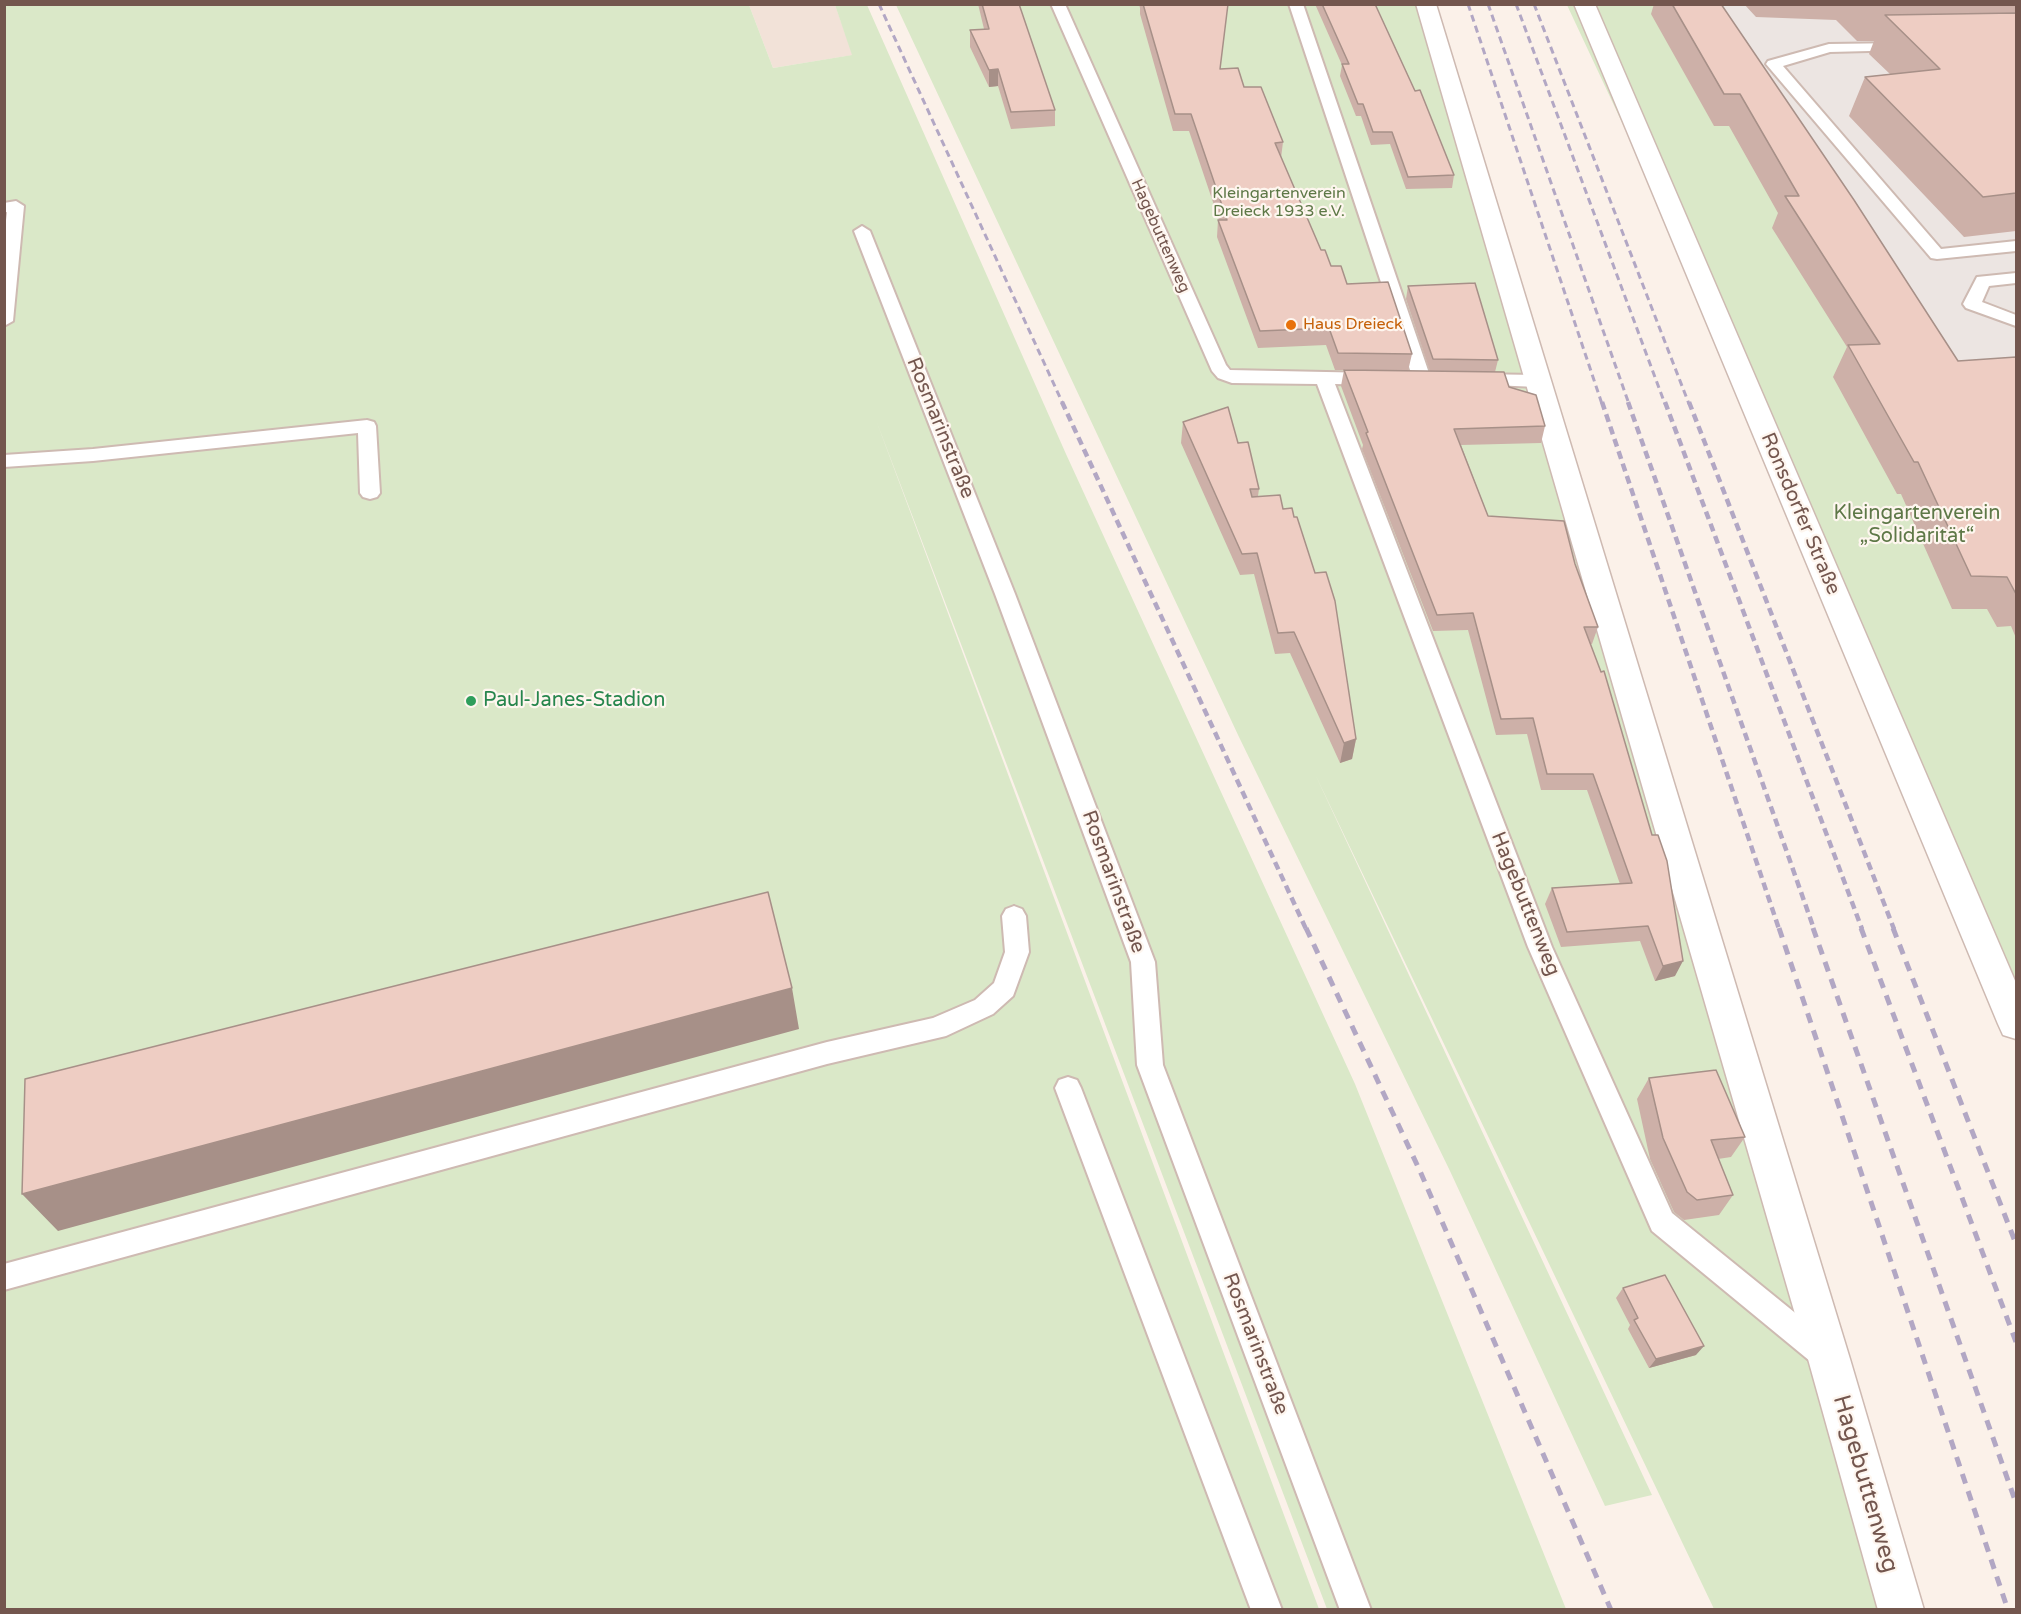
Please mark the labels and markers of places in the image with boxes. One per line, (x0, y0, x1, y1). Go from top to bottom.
place label: Haus Dreieck (1303, 315, 1403, 335)
marker: Haus Dreieck (1284, 318, 1298, 332)
place label: Paul-Janes-Stadion (483, 689, 665, 713)
marker: Paul-Janes-Stadion (464, 694, 478, 708)

